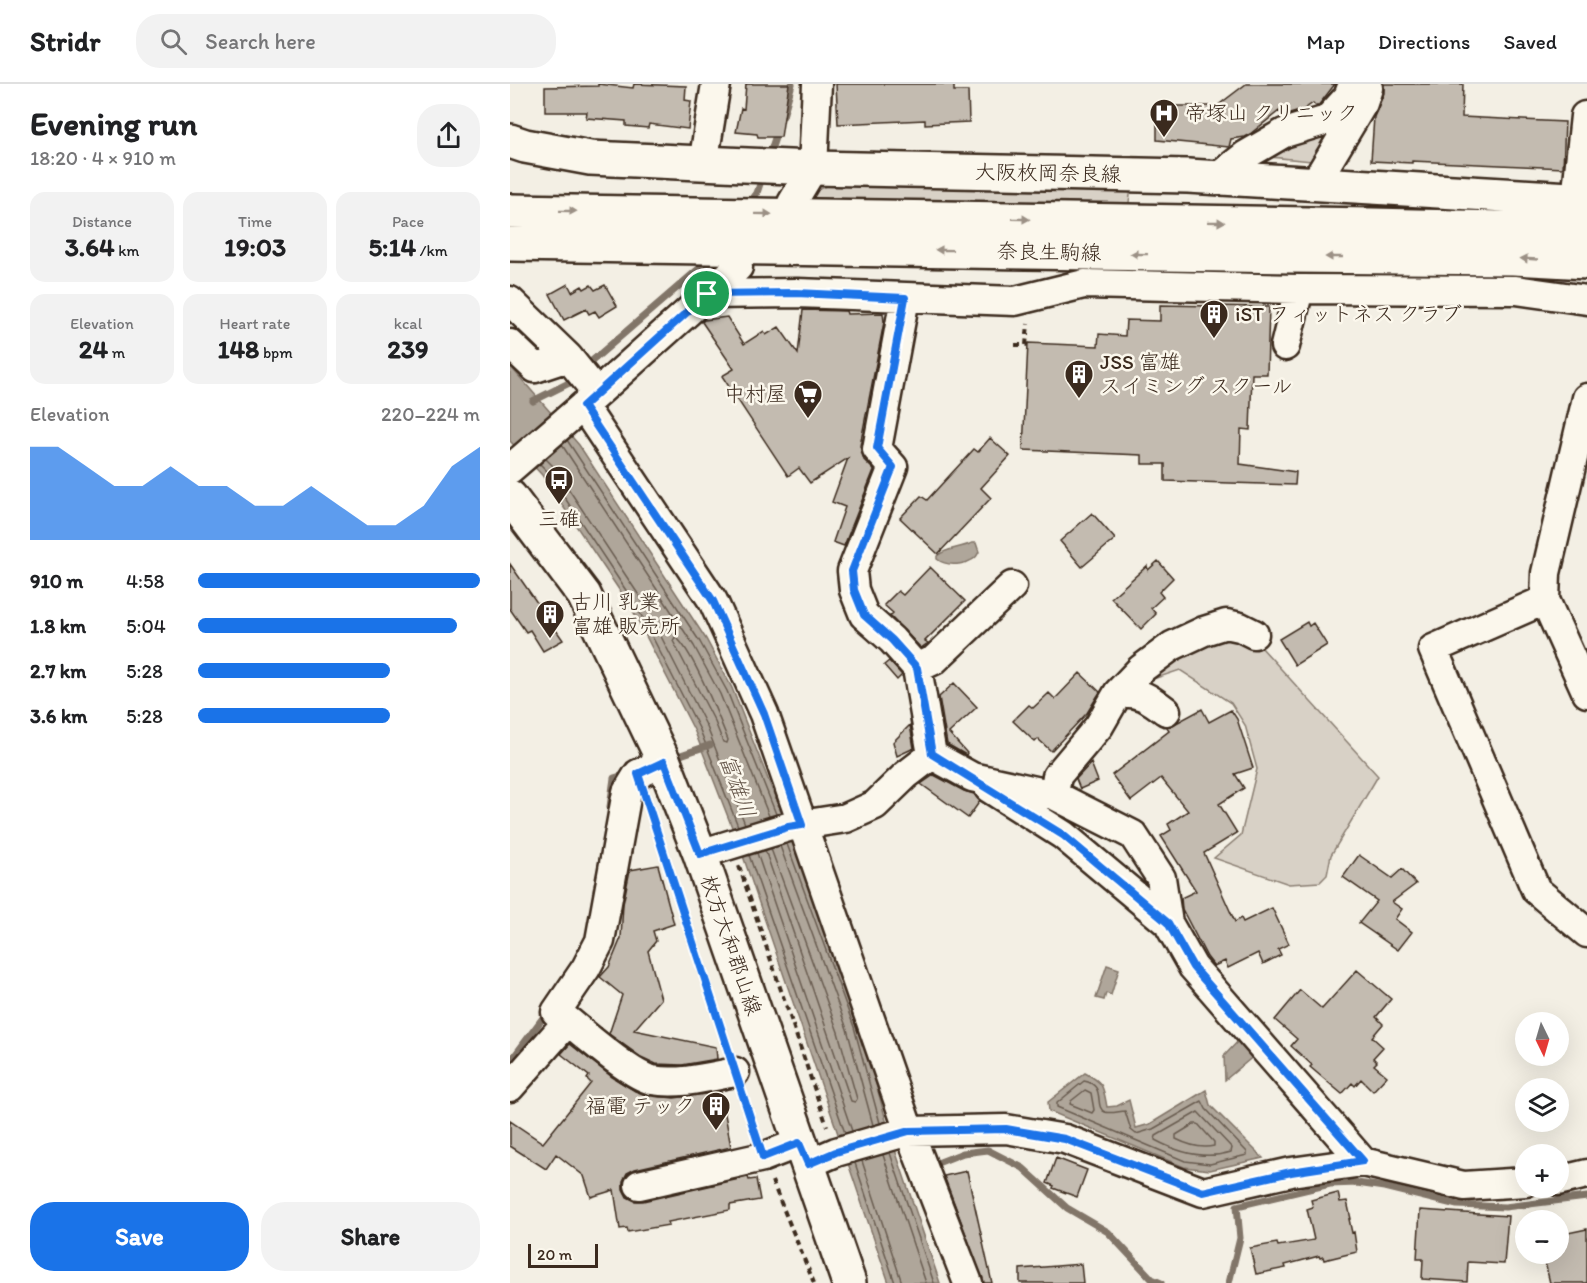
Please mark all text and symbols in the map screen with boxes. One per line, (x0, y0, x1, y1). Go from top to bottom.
search box (136, 14, 556, 68)
text: Stridr (30, 24, 100, 58)
icon: search (157, 25, 190, 58)
text: Search here (205, 28, 316, 55)
text: Map (1307, 29, 1345, 54)
text: Directions (1378, 29, 1470, 54)
text: Saved (1503, 29, 1557, 54)
hospital icon: 帝塚山 クリニック (1148, 97, 1180, 139)
place label: 帝塚山 クリニック (1185, 100, 1358, 125)
text: Evening run (30, 104, 197, 143)
button: share (417, 104, 480, 167)
text: 18:20 · 4 × 910 m (30, 146, 176, 170)
street label: 大阪枚岡奈良線 (974, 159, 1122, 186)
one-way arrow (559, 206, 578, 216)
one-way arrow (754, 209, 773, 219)
text: Distance (72, 212, 132, 231)
text: Time (238, 212, 272, 231)
text: Pace (392, 212, 424, 231)
one-way arrow (1012, 214, 1031, 223)
one-way arrow (1207, 217, 1226, 227)
text: 3.64 (65, 231, 115, 263)
text: 19:03 (224, 231, 286, 263)
text: 5:14 (368, 231, 416, 263)
street label: 奈良生駒線 (996, 238, 1102, 265)
text: km (115, 241, 139, 260)
text: /km (416, 241, 448, 260)
one-way arrow (934, 245, 953, 255)
one-way arrow (1129, 249, 1148, 258)
one-way arrow (1324, 252, 1343, 262)
one-way arrow (1519, 254, 1538, 263)
pin (681, 268, 732, 319)
icon: arrive (690, 277, 723, 310)
building icon: iST フィットネス クラブ (1198, 298, 1230, 340)
place label: iST フィットネス クラブ (1235, 301, 1462, 326)
text: Elevation (70, 314, 134, 333)
text: Heart rate (220, 314, 290, 333)
text: kcal (394, 314, 422, 333)
text: 24 (79, 333, 108, 365)
text: 148 (217, 333, 259, 365)
text: 239 (387, 333, 429, 365)
text: m (108, 343, 125, 362)
text: bpm (259, 343, 293, 362)
place label: JSS 富雄 スイミング スクール (1100, 349, 1292, 398)
building icon: JSS 富雄 スイミング スクール (1063, 358, 1095, 400)
supermarket icon: 中村屋 (792, 378, 824, 420)
place label: 中村屋 (724, 381, 787, 406)
text: Elevation (30, 402, 109, 426)
text: 220–224 m (381, 402, 480, 426)
bus stop icon: 三碓 (543, 464, 575, 506)
place label: 三碓 (538, 506, 580, 531)
text: 910 m (30, 569, 83, 593)
text: 4:58 (126, 569, 164, 593)
place label: 古川 乳業 富雄 販売所 (571, 589, 681, 638)
building icon: 古川 乳業 富雄 販売所 (534, 598, 566, 640)
text: 1.8 km (30, 614, 86, 638)
text: 5:04 (126, 614, 166, 638)
text: 2.7 km (30, 659, 86, 683)
text: 5:28 (126, 659, 163, 683)
text: 3.6 km (30, 704, 87, 728)
text: 5:28 (126, 704, 163, 728)
water label: 富雄川 (714, 751, 762, 822)
street label: 枚方大和郡山線 (696, 871, 767, 1018)
north arrow (1515, 1012, 1569, 1066)
map controls (1515, 1012, 1569, 1264)
button: layers (1515, 1078, 1569, 1132)
building icon: 福電 テック (700, 1090, 732, 1132)
place label: 福電 テック (585, 1093, 695, 1118)
button: + (1515, 1144, 1569, 1198)
button: Save (30, 1202, 249, 1271)
button: Share (261, 1202, 480, 1271)
button: − (1515, 1210, 1569, 1264)
scale bar (528, 1241, 598, 1268)
text: 20 m (537, 1245, 572, 1264)

